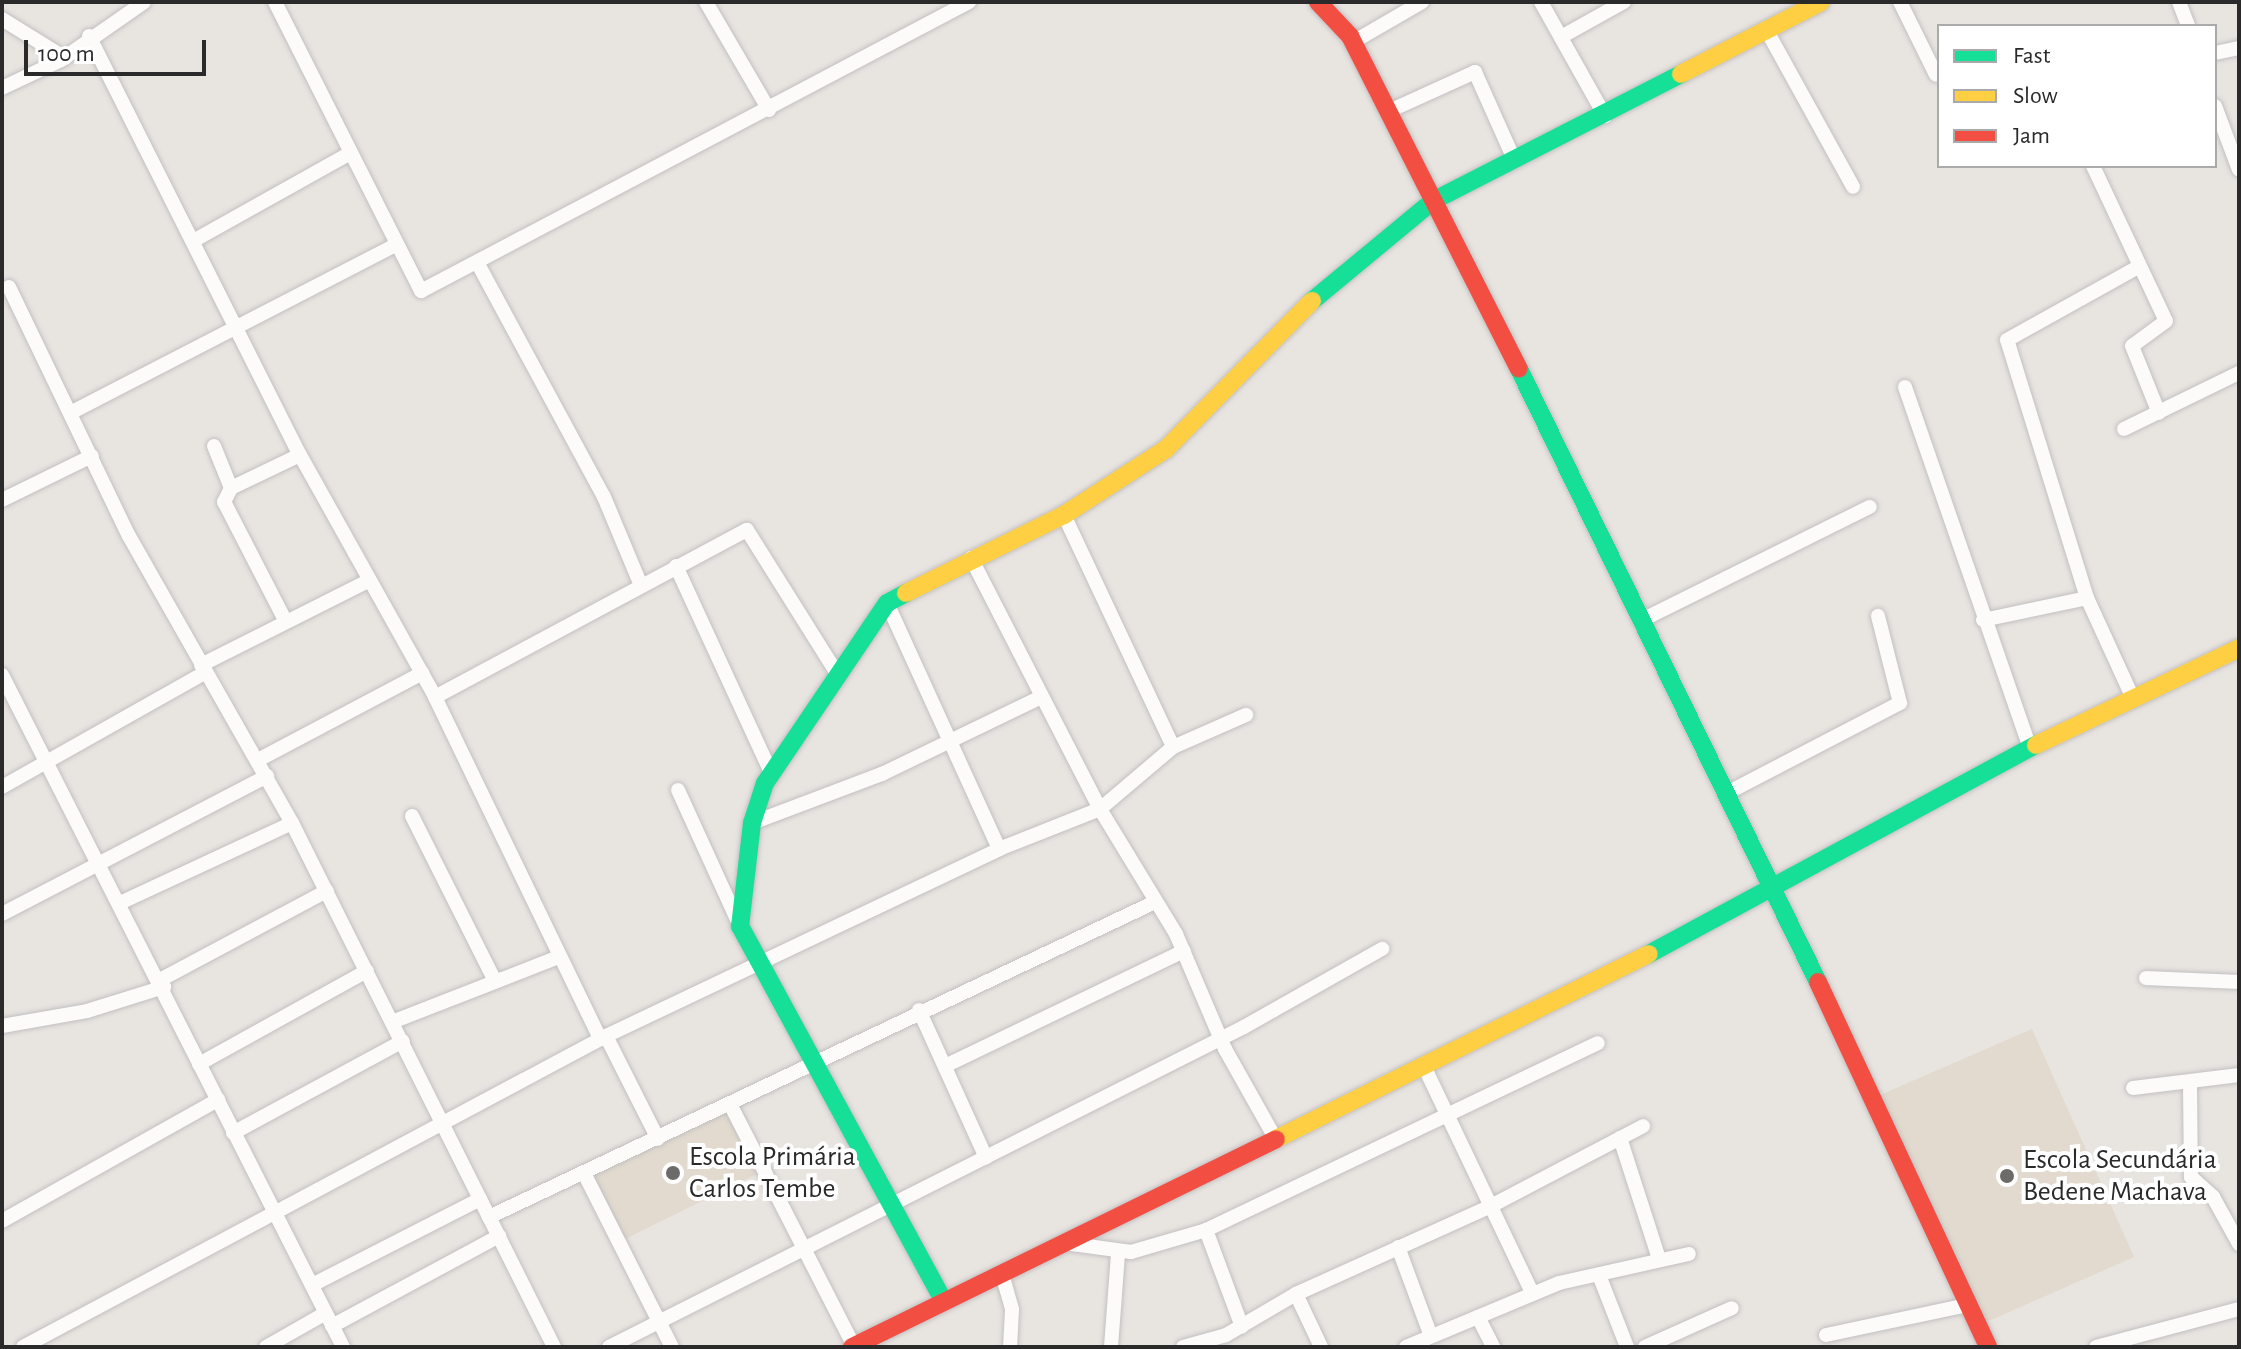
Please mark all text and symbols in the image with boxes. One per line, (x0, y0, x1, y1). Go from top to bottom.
scale bar (28, 24, 210, 74)
legend (1937, 24, 2217, 168)
text: 100 m (38, 42, 95, 66)
text: Fast (2013, 44, 2050, 68)
text: Slow (2013, 84, 2058, 108)
text: Jam (2013, 124, 2050, 148)
place label: Escola Primária Carlos Tembe (689, 1140, 856, 1206)
place label: Escola Secundária Bedene Machava (2023, 1143, 2217, 1209)
marker: Escola Primária Carlos Tembe (664, 1164, 682, 1182)
marker: Escola Secundária Bedene Machava (1998, 1167, 2016, 1185)

